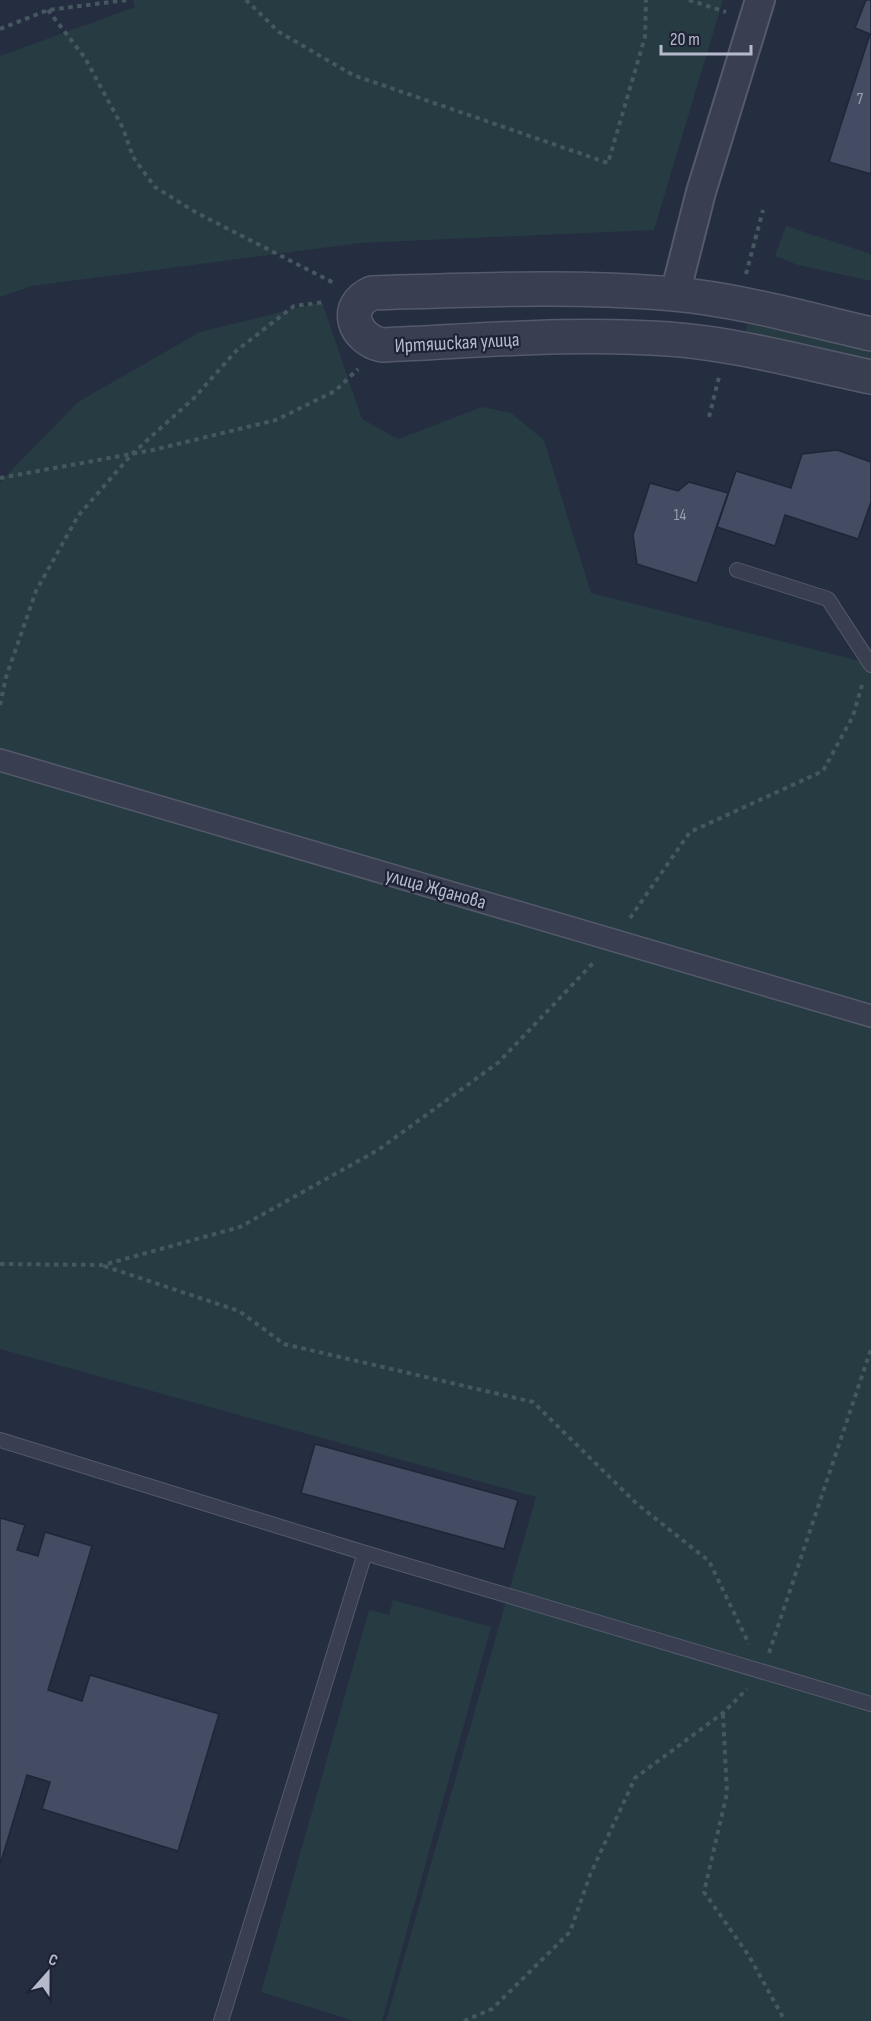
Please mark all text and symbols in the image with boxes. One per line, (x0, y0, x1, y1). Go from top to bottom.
scale bar (661, 18, 751, 56)
text: 20 m (670, 29, 700, 50)
house number: 7 (857, 90, 864, 109)
street label: Иртяшская улица (394, 328, 520, 358)
house number: 14 (674, 506, 686, 525)
street label: улица Жданова (383, 863, 489, 915)
north arrow (18, 1943, 78, 2003)
text: С (46, 1950, 60, 1971)

